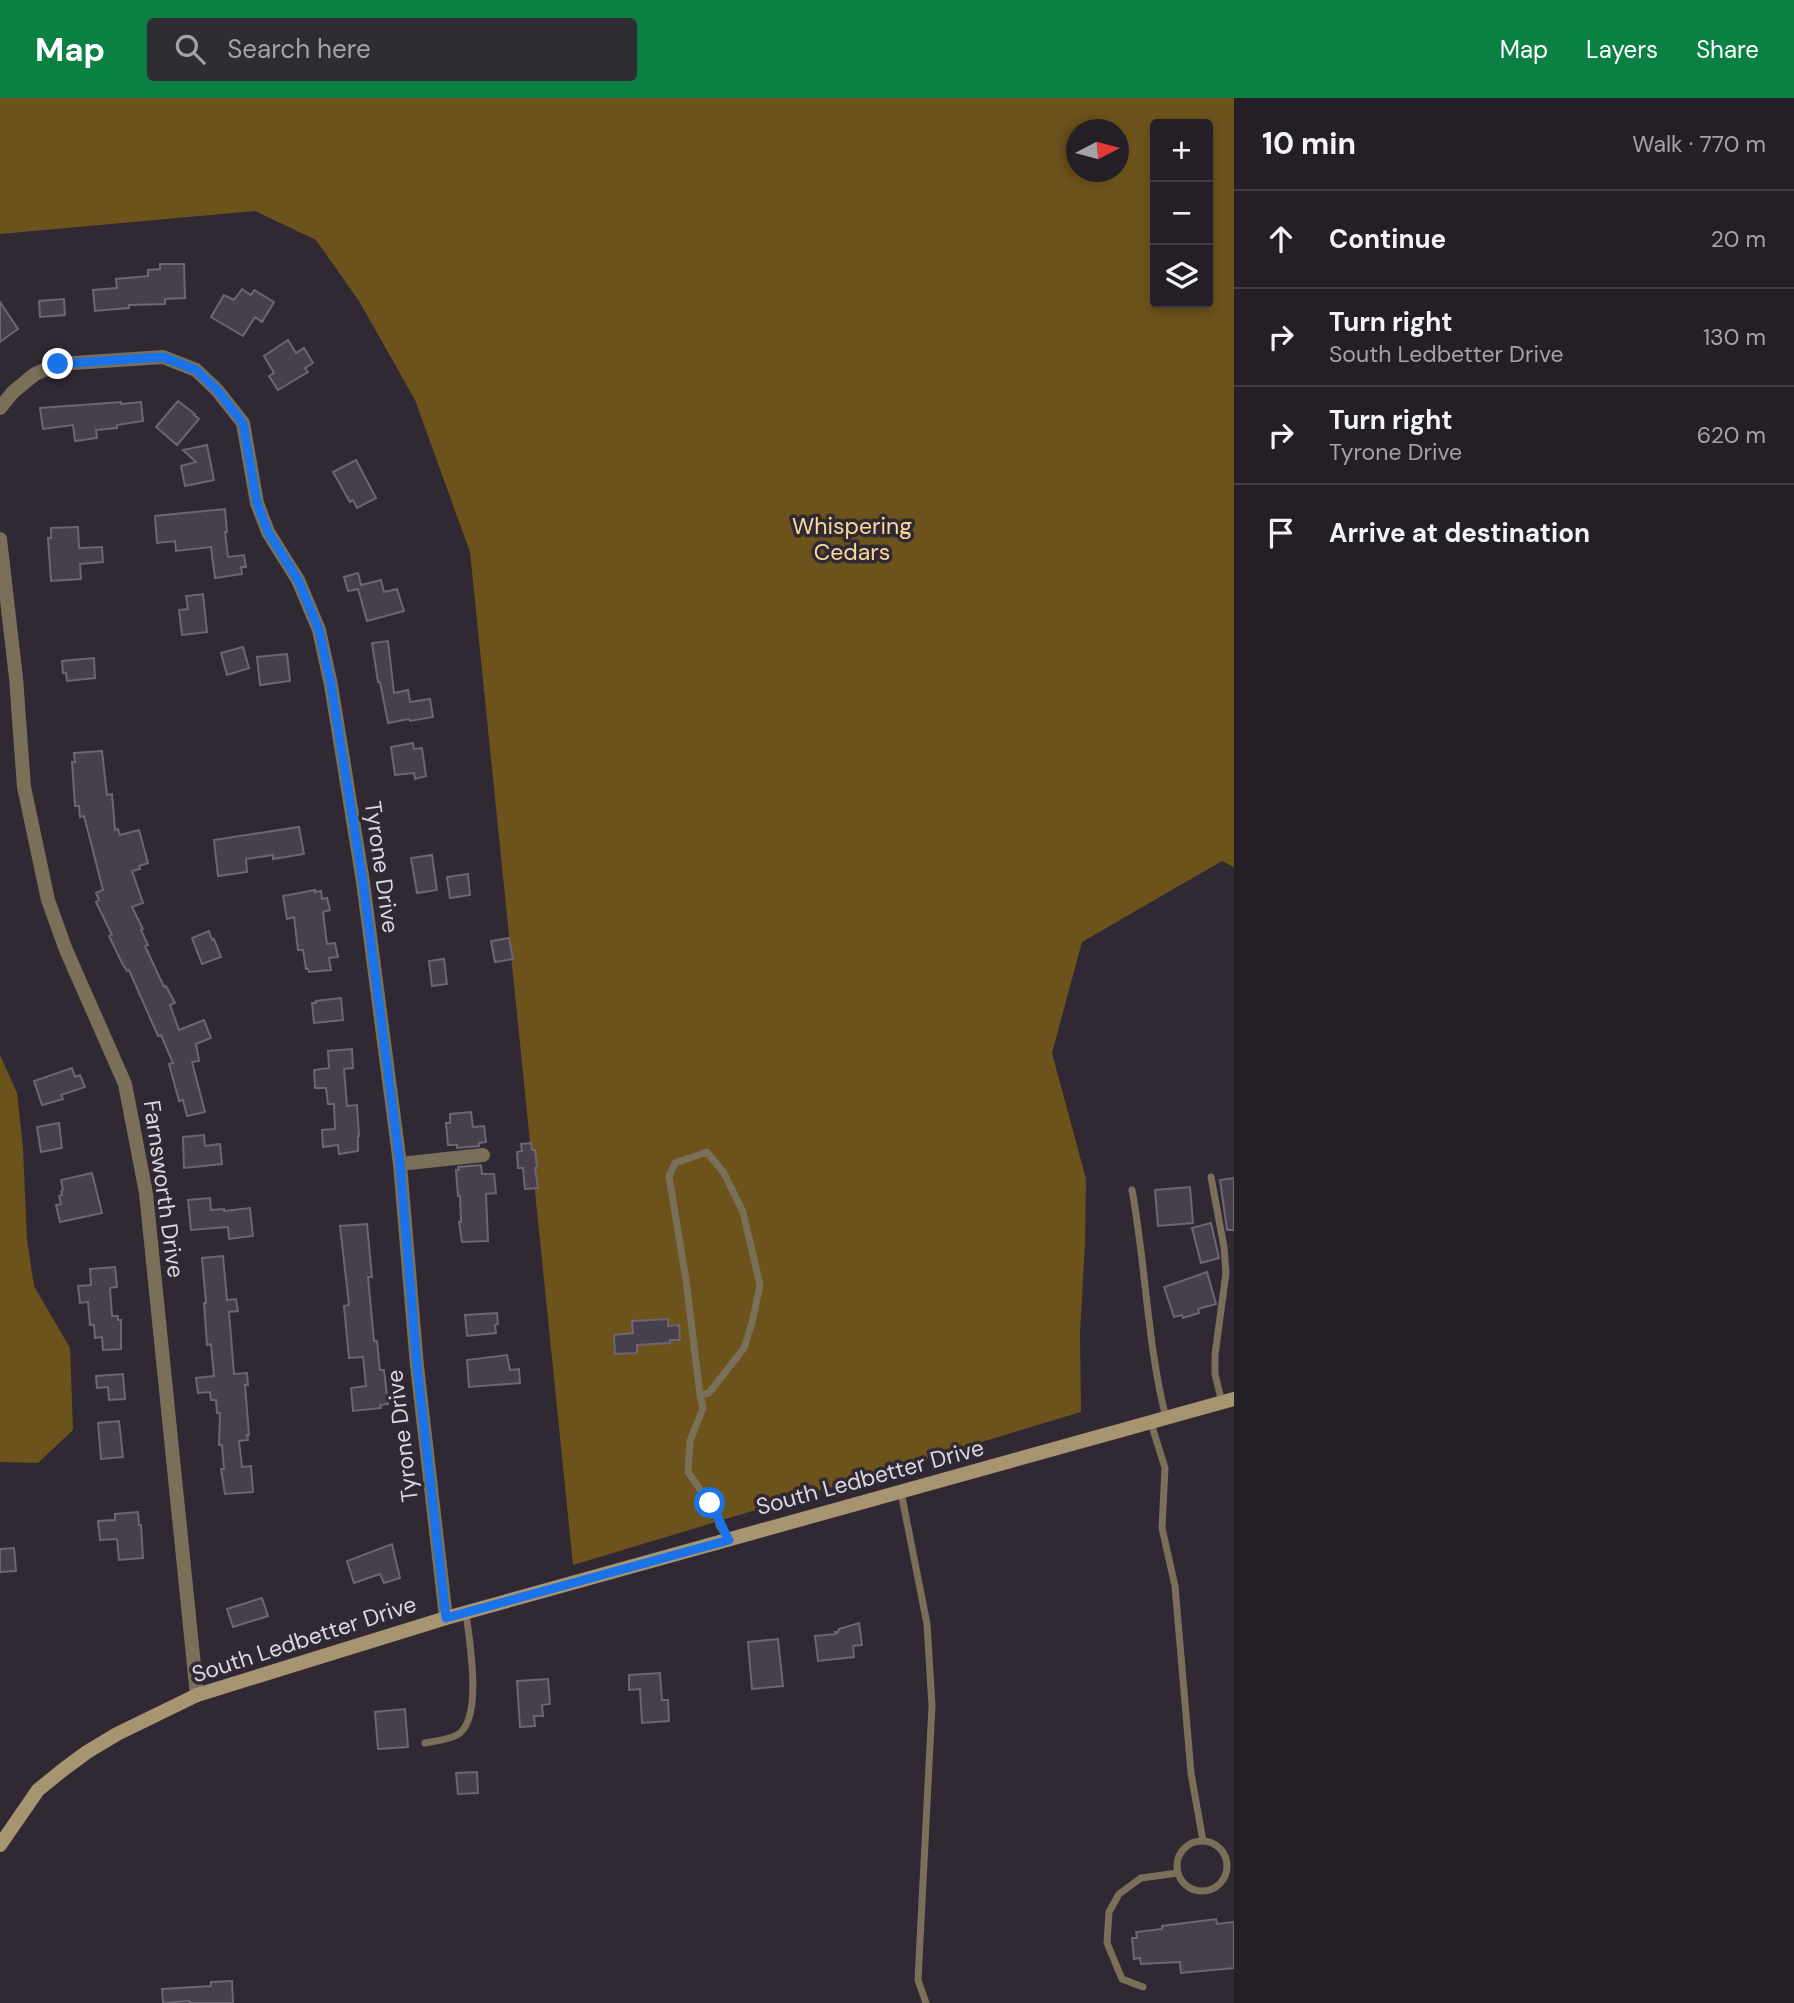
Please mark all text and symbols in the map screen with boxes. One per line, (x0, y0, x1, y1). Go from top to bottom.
search box (147, 18, 637, 81)
text: Map (35, 28, 105, 71)
icon: search (171, 30, 209, 68)
text: Search here (227, 32, 371, 66)
text: Map (1500, 34, 1548, 65)
text: Layers (1586, 34, 1658, 65)
text: Share (1696, 34, 1759, 65)
north arrow (1066, 119, 1129, 182)
map controls (1150, 119, 1213, 308)
button: + (1150, 119, 1213, 182)
text: 10 min (1262, 124, 1356, 163)
text: Walk · 770 m (1632, 129, 1766, 159)
button: − (1150, 182, 1213, 245)
icon: ahead (1262, 220, 1300, 258)
text: Continue (1329, 222, 1446, 256)
text: 20 m (1711, 224, 1766, 254)
button: layers (1150, 245, 1213, 308)
text: Turn right (1329, 305, 1453, 339)
icon: right (1262, 318, 1300, 356)
text: 130 m (1703, 322, 1766, 352)
text: South Ledbetter Drive (1329, 339, 1564, 369)
route end (42, 348, 73, 379)
text: Turn right (1329, 403, 1453, 437)
icon: right (1262, 416, 1300, 454)
text: 620 m (1697, 420, 1766, 450)
text: Tyrone Drive (1329, 437, 1462, 467)
park label: Whispering Cedars (792, 511, 912, 567)
icon: arrive (1262, 514, 1300, 552)
text: Arrive at destination (1329, 516, 1590, 550)
street label: Tyrone Drive (358, 799, 406, 935)
street label: Farnsworth Drive (137, 1098, 191, 1280)
street label: Tyrone Drive (379, 1368, 425, 1504)
street label: South Ledbetter Drive (753, 1432, 987, 1522)
route start (694, 1487, 725, 1518)
street label: South Ledbetter Drive (188, 1588, 420, 1690)

